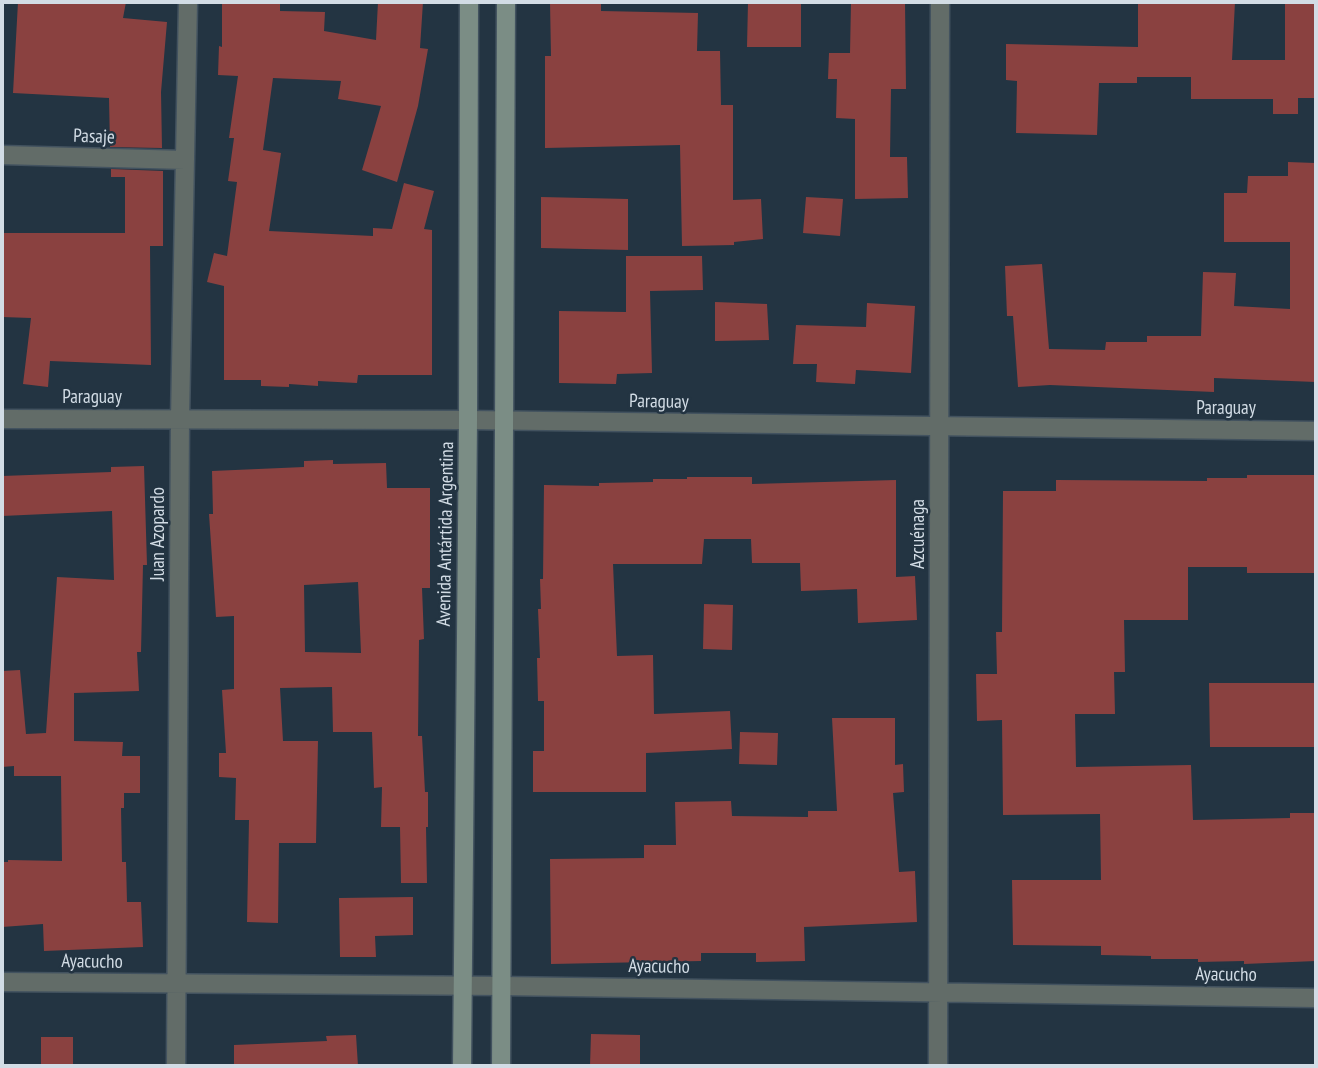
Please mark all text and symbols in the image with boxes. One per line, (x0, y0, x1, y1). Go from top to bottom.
street label: Pasaje (73, 125, 115, 149)
street label: Paraguay (62, 387, 122, 409)
street label: Paraguay (629, 390, 689, 414)
street label: Paraguay (1196, 398, 1256, 420)
street label: Avenida Antártida Argentina (433, 441, 459, 627)
street label: Juan Azopardo (148, 487, 170, 581)
street label: Azcuénaga (908, 499, 930, 569)
street label: Ayacucho (61, 950, 123, 974)
street label: Ayacucho (628, 955, 690, 979)
street label: Ayacucho (1195, 963, 1257, 987)

